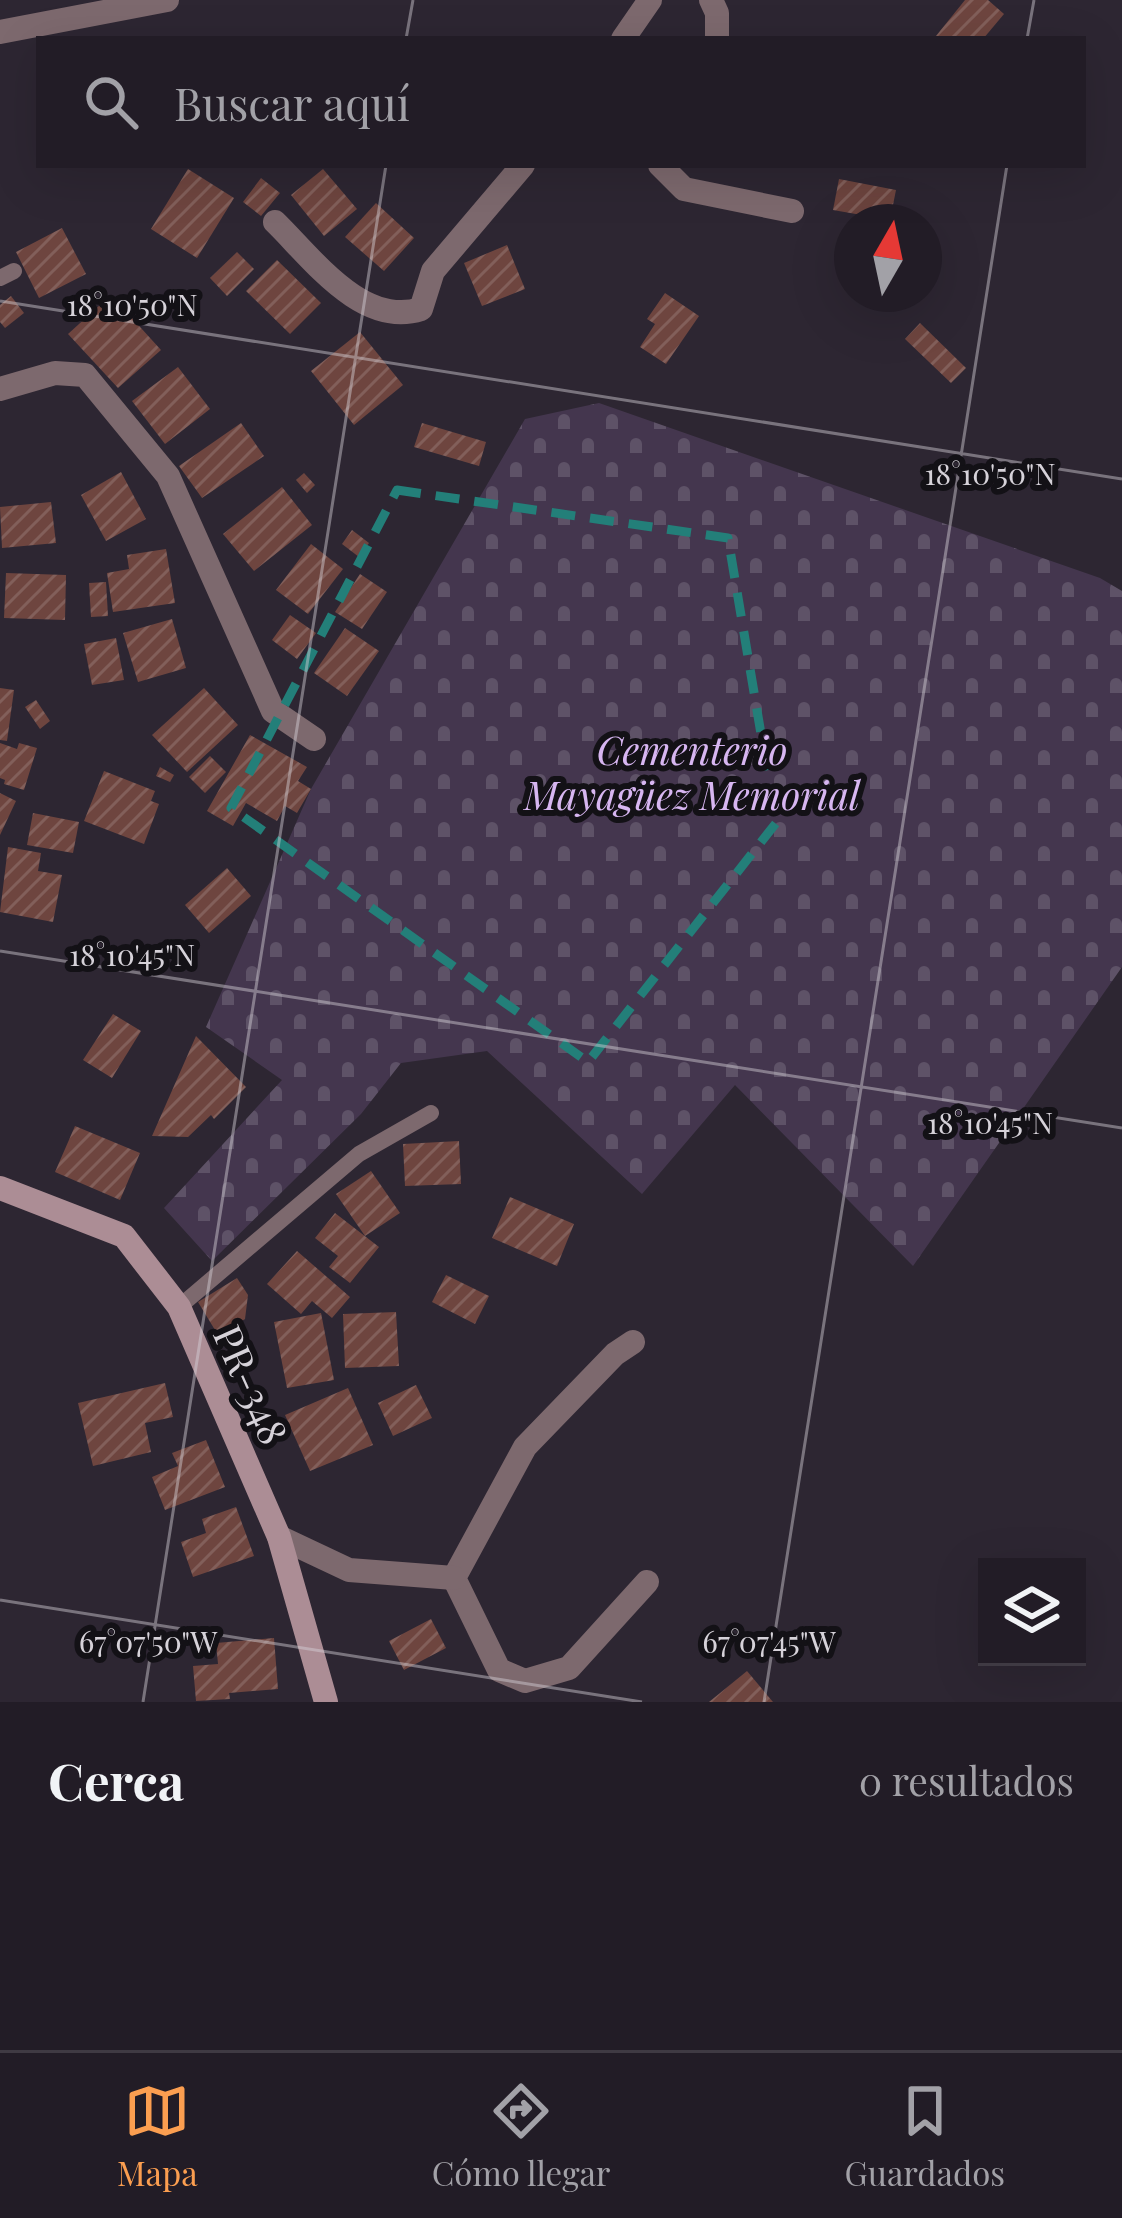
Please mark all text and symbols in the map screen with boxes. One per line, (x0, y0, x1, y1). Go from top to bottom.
search box (36, 36, 1086, 168)
icon: search (78, 69, 144, 135)
text: Buscar aquí (174, 72, 410, 132)
north arrow (834, 204, 942, 312)
text: 18°10'50"N (66, 284, 198, 324)
text: 18°10'50"N (924, 453, 1056, 493)
park label: Cementerio Mayagüez Memorial (522, 723, 862, 820)
text: 18°10'45"N (69, 934, 195, 974)
text: 18°10'45"N (927, 1102, 1053, 1142)
street label: PR-348 (203, 1316, 301, 1452)
map controls (978, 1558, 1086, 1666)
button: layers (978, 1558, 1086, 1666)
text: 67°07'50"W (79, 1621, 218, 1661)
text: 67°07'45"W (702, 1621, 837, 1661)
text: Cerca (48, 1746, 184, 1814)
text: 0 resultados (859, 1754, 1074, 1806)
tab: Mapa (117, 2078, 198, 2194)
tab: Cómo llegar (432, 2078, 611, 2194)
tab: Guardados (845, 2078, 1005, 2194)

